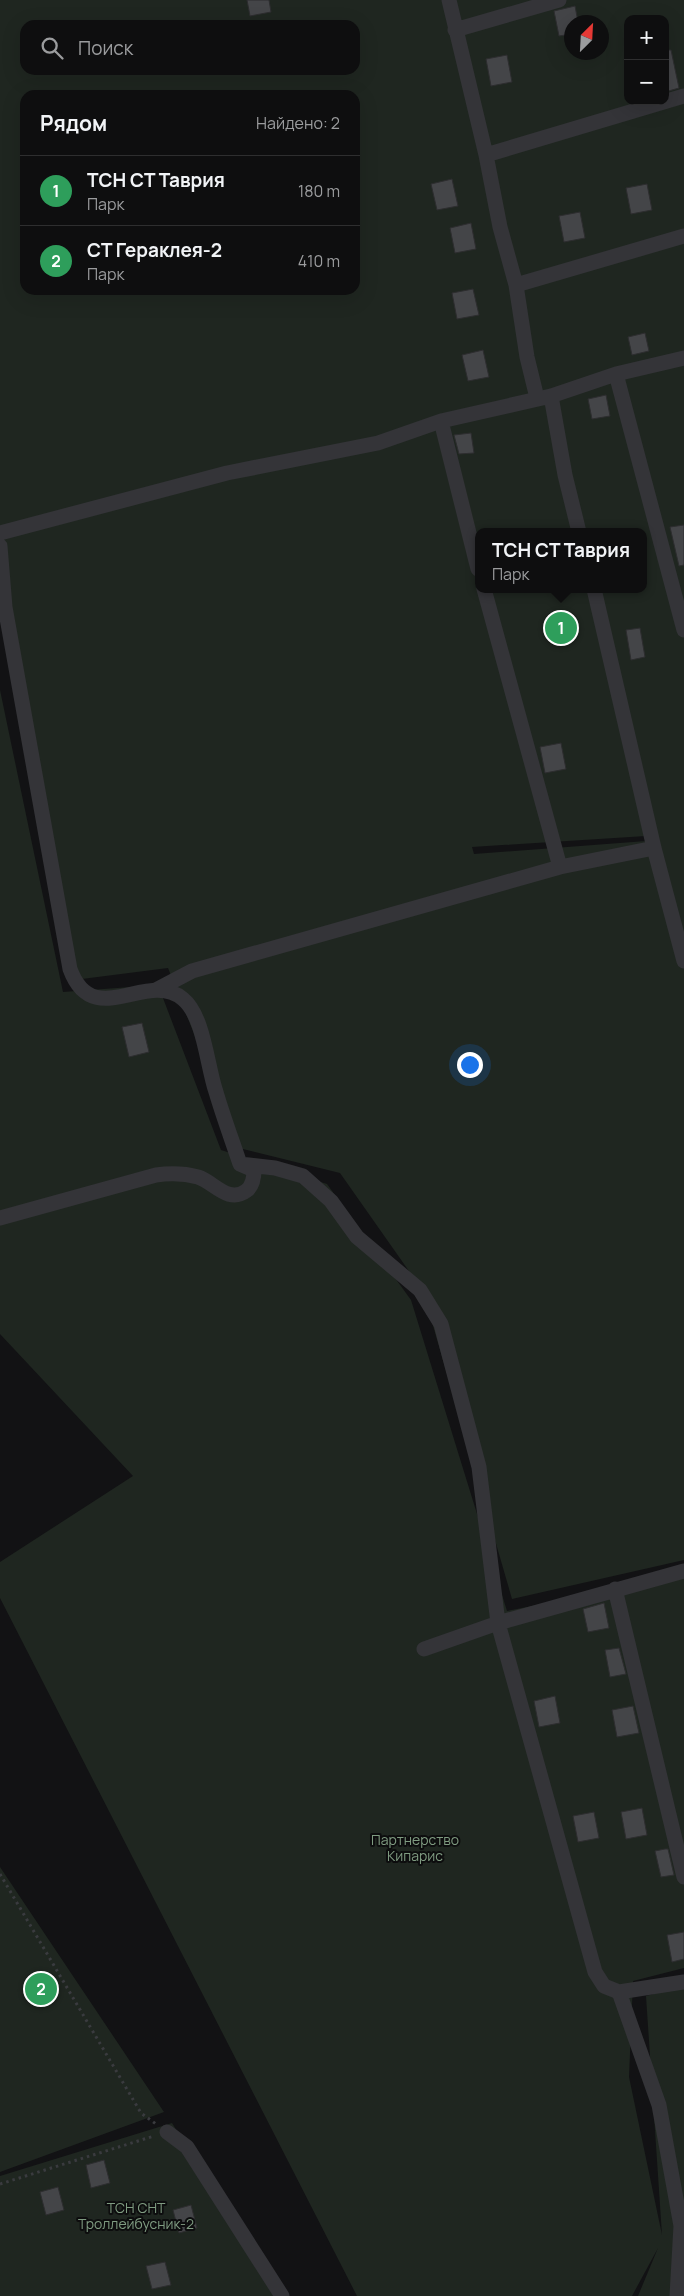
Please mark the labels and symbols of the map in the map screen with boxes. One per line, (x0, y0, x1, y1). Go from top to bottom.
north arrow (564, 15, 609, 60)
pin: 1 (545, 609, 577, 647)
your location (457, 1052, 483, 1078)
park label: Партнерство Кипарис (371, 1830, 459, 1865)
pin: 2 (25, 1970, 57, 2008)
park label: ТСН СНТ Троллейбусник-2 (78, 2198, 194, 2233)

